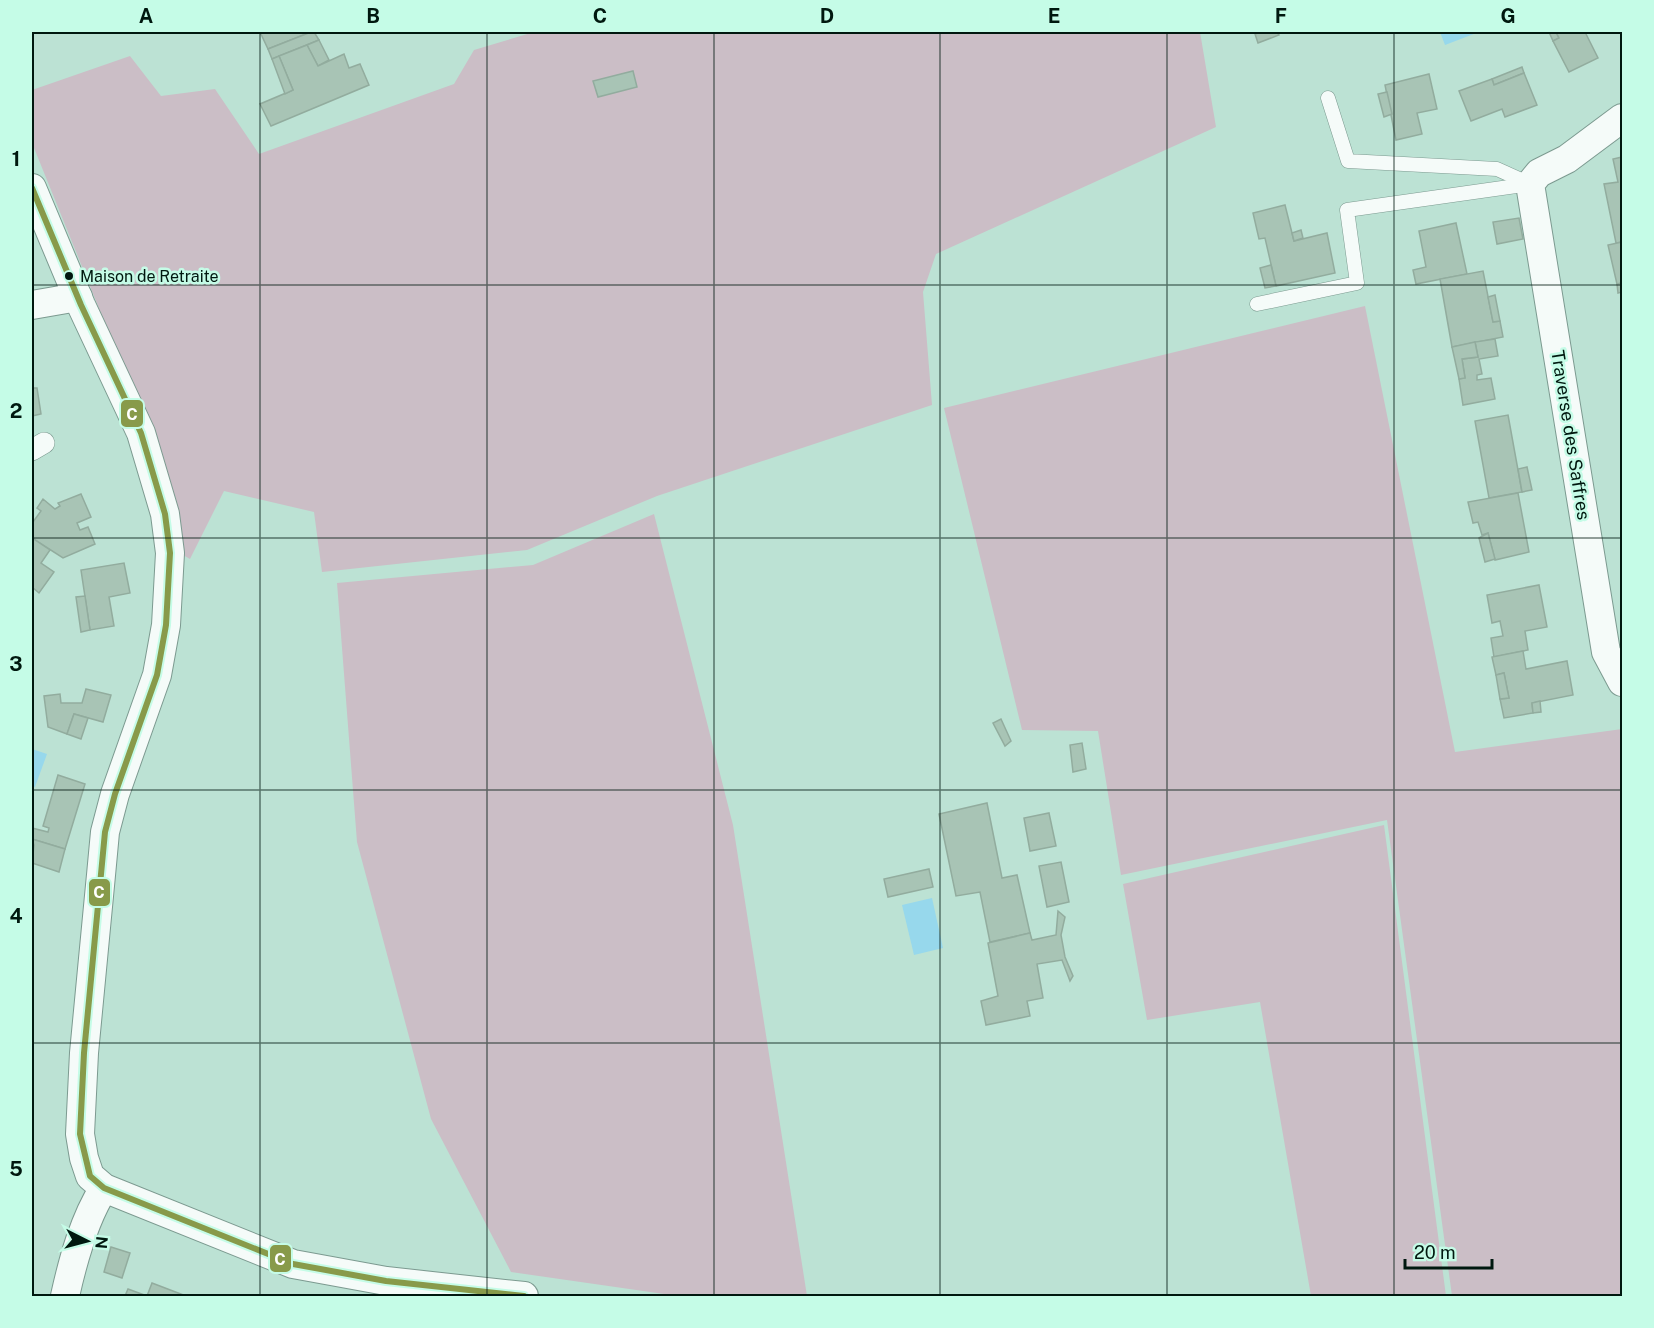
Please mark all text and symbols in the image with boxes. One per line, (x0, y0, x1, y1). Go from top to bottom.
text: A (139, 4, 153, 28)
text: B (366, 4, 380, 28)
text: C (593, 4, 607, 28)
text: D (820, 4, 834, 28)
text: E (1048, 4, 1060, 28)
text: F (1275, 4, 1287, 28)
text: G (1500, 4, 1516, 28)
text: 1 (12, 147, 20, 171)
place label: Maison de Retraite (80, 267, 219, 286)
marker: Maison de Retraite (63, 270, 75, 282)
street label: Traverse des Saffres (1547, 349, 1595, 521)
text: 2 (10, 399, 22, 423)
line badge: C (120, 399, 144, 428)
text: C (126, 405, 138, 424)
text: 3 (9, 652, 23, 676)
line badge: C (88, 878, 111, 907)
text: C (93, 883, 105, 902)
text: 4 (9, 904, 23, 928)
text: 5 (9, 1157, 23, 1181)
north arrow (57, 1211, 117, 1271)
scale bar (1405, 1232, 1492, 1270)
text: N (91, 1235, 112, 1250)
text: 20 m (1414, 1242, 1456, 1263)
line badge: C (269, 1244, 292, 1273)
text: C (274, 1250, 286, 1269)

